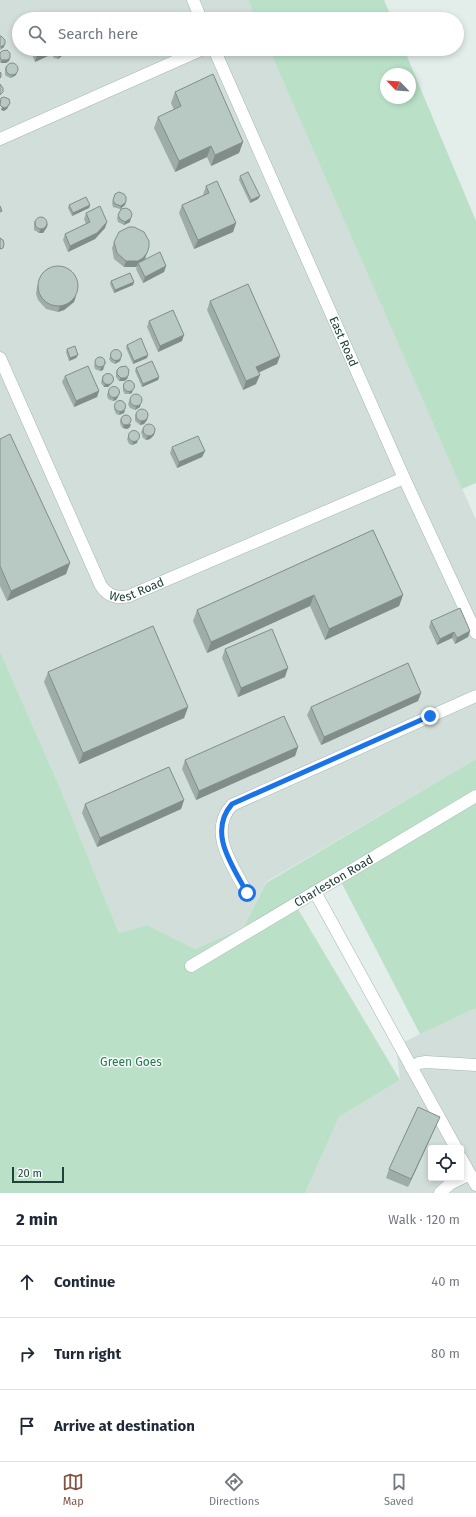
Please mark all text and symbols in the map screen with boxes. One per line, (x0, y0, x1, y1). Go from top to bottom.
search box (12, 12, 464, 56)
icon: search (26, 23, 48, 45)
text: Search here (58, 25, 138, 43)
north arrow (380, 68, 416, 104)
street label: East Road (326, 314, 361, 369)
street label: West Road (107, 575, 166, 604)
route end (421, 707, 439, 725)
street label: Charleston Road (292, 852, 376, 910)
route start (238, 884, 256, 902)
park label: Green Goes (100, 1055, 162, 1069)
map controls (428, 1145, 464, 1181)
button: locate (428, 1145, 464, 1181)
scale bar (12, 1165, 64, 1184)
text: 20 m (18, 1167, 42, 1180)
text: 2 min (16, 1209, 58, 1230)
text: Walk · 120 m (388, 1212, 460, 1227)
icon: ahead (16, 1271, 38, 1293)
text: Continue (54, 1273, 115, 1291)
text: 40 m (431, 1274, 460, 1289)
icon: right (16, 1343, 38, 1365)
text: Turn right (54, 1345, 121, 1363)
text: 80 m (431, 1346, 460, 1361)
icon: arrive (16, 1415, 38, 1437)
text: Arrive at destination (54, 1417, 195, 1435)
tab: Map (62, 1471, 84, 1508)
tab: Directions (209, 1471, 259, 1508)
tab: Saved (384, 1471, 414, 1508)

